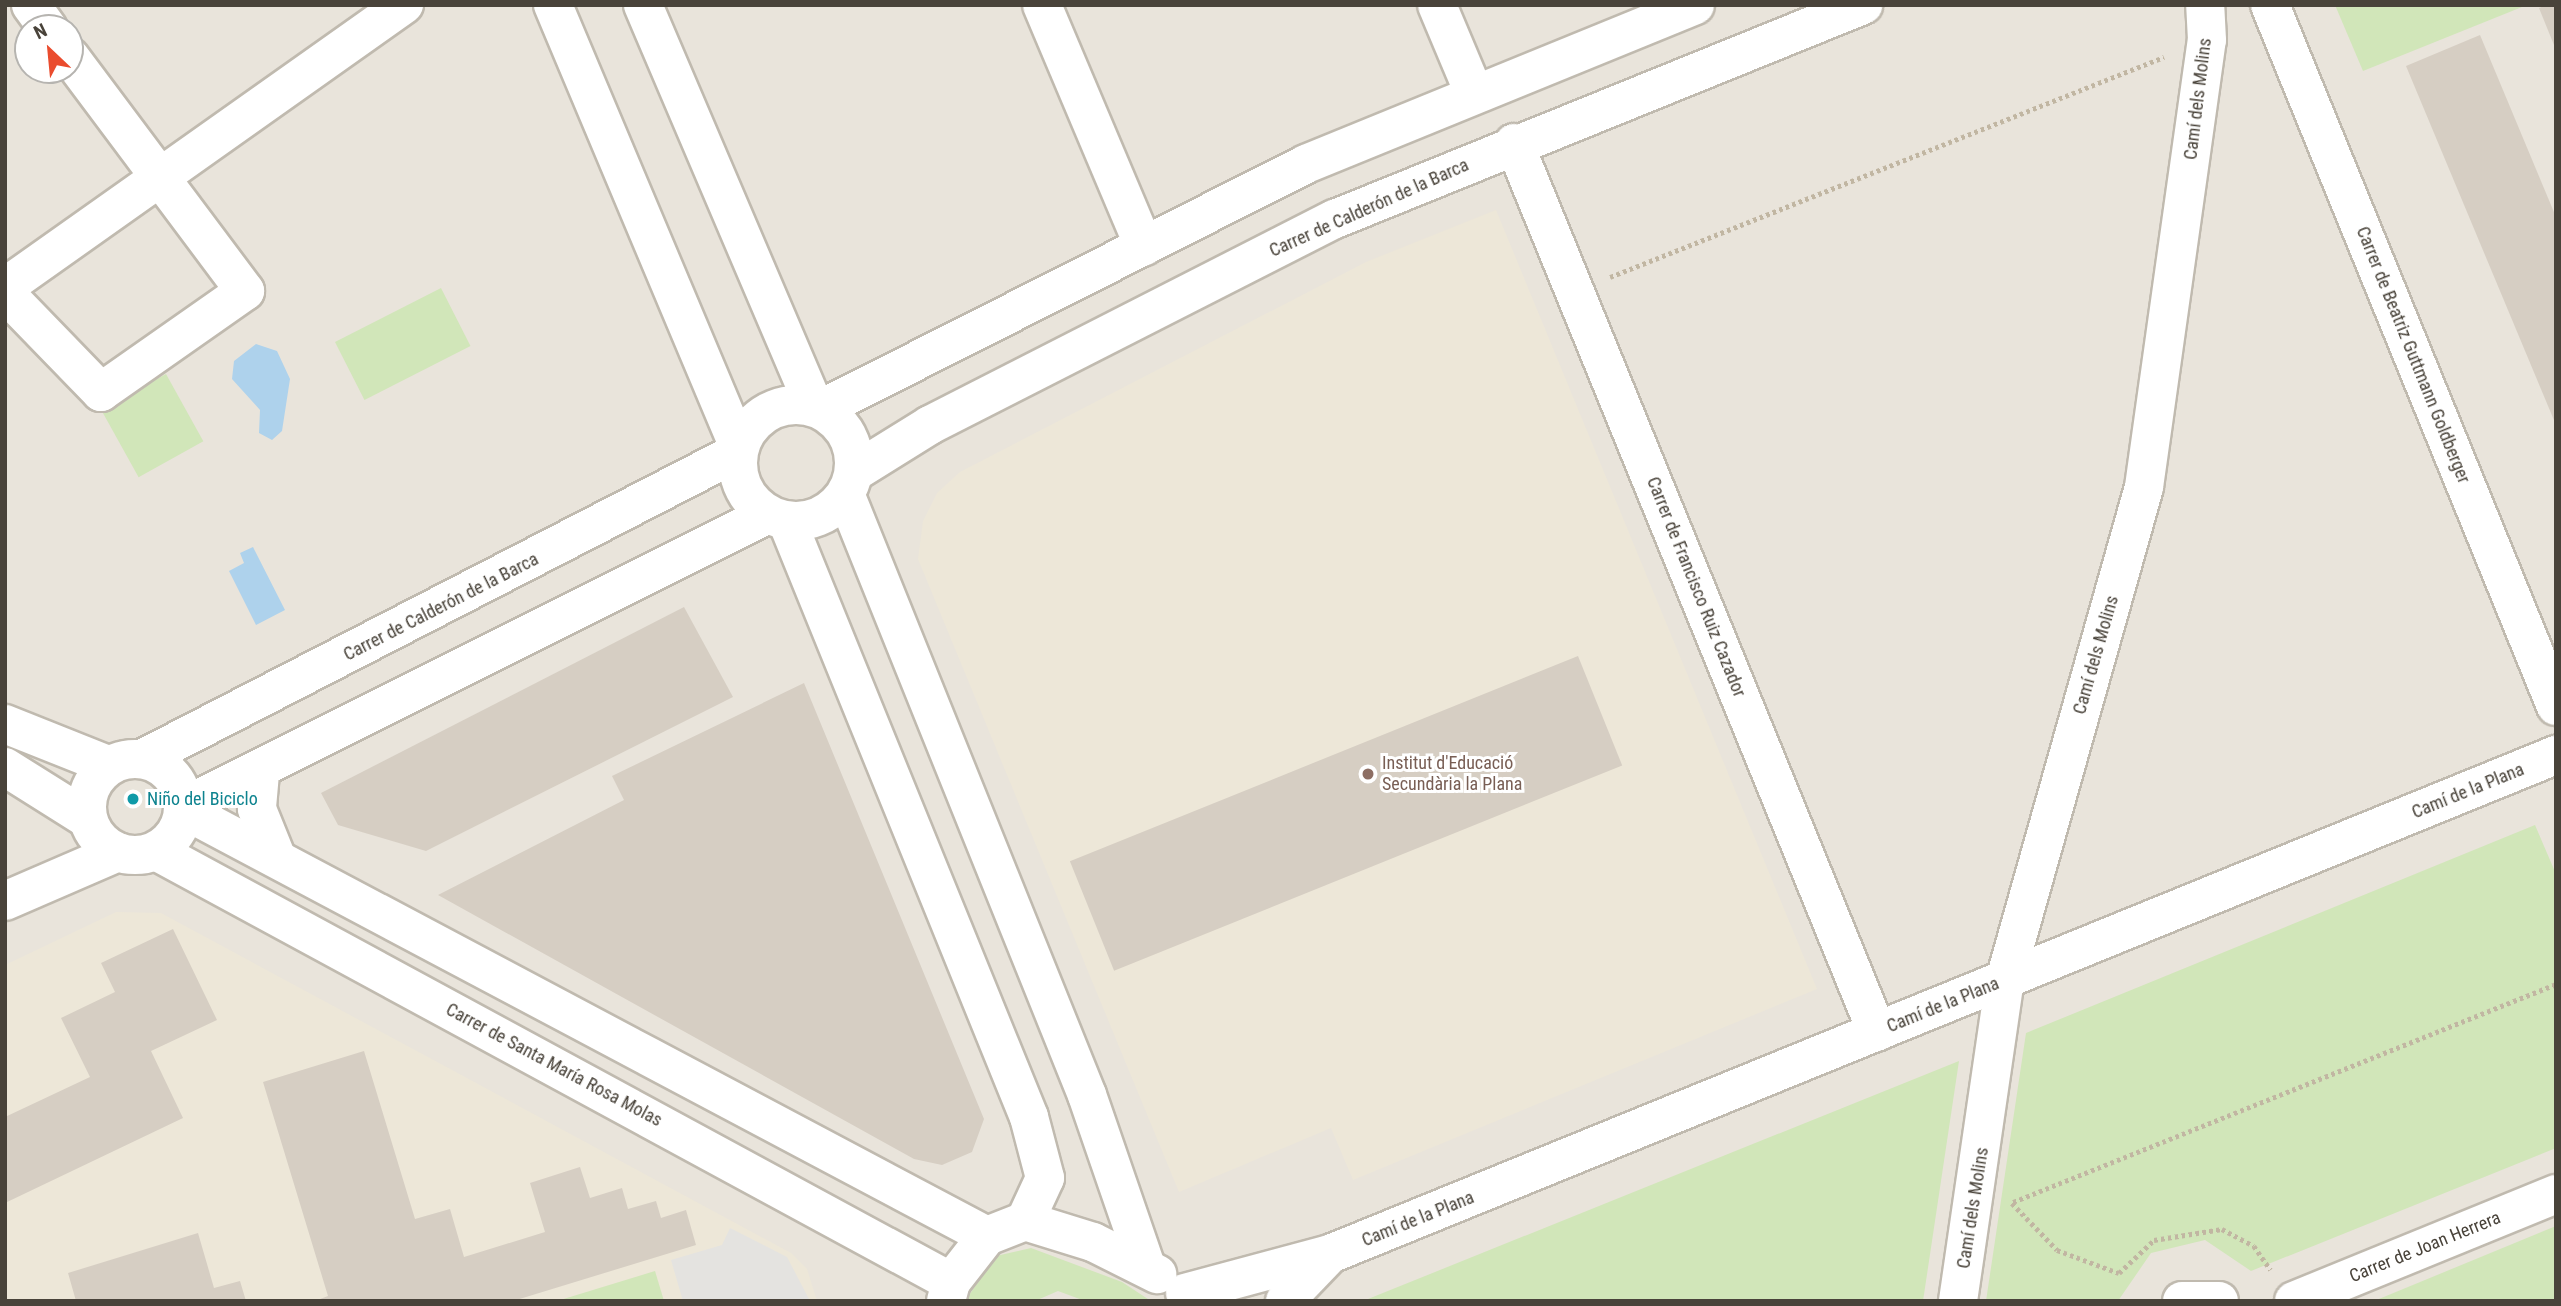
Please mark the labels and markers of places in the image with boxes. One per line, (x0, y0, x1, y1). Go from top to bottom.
place label: Institut d'Educació Secundària la Plana (1382, 753, 1522, 796)
marker: Institut d'Educació Secundària la Plana (1360, 766, 1376, 782)
place label: Niño del Biciclo (147, 788, 258, 810)
marker: Niño del Biciclo (125, 791, 141, 807)

